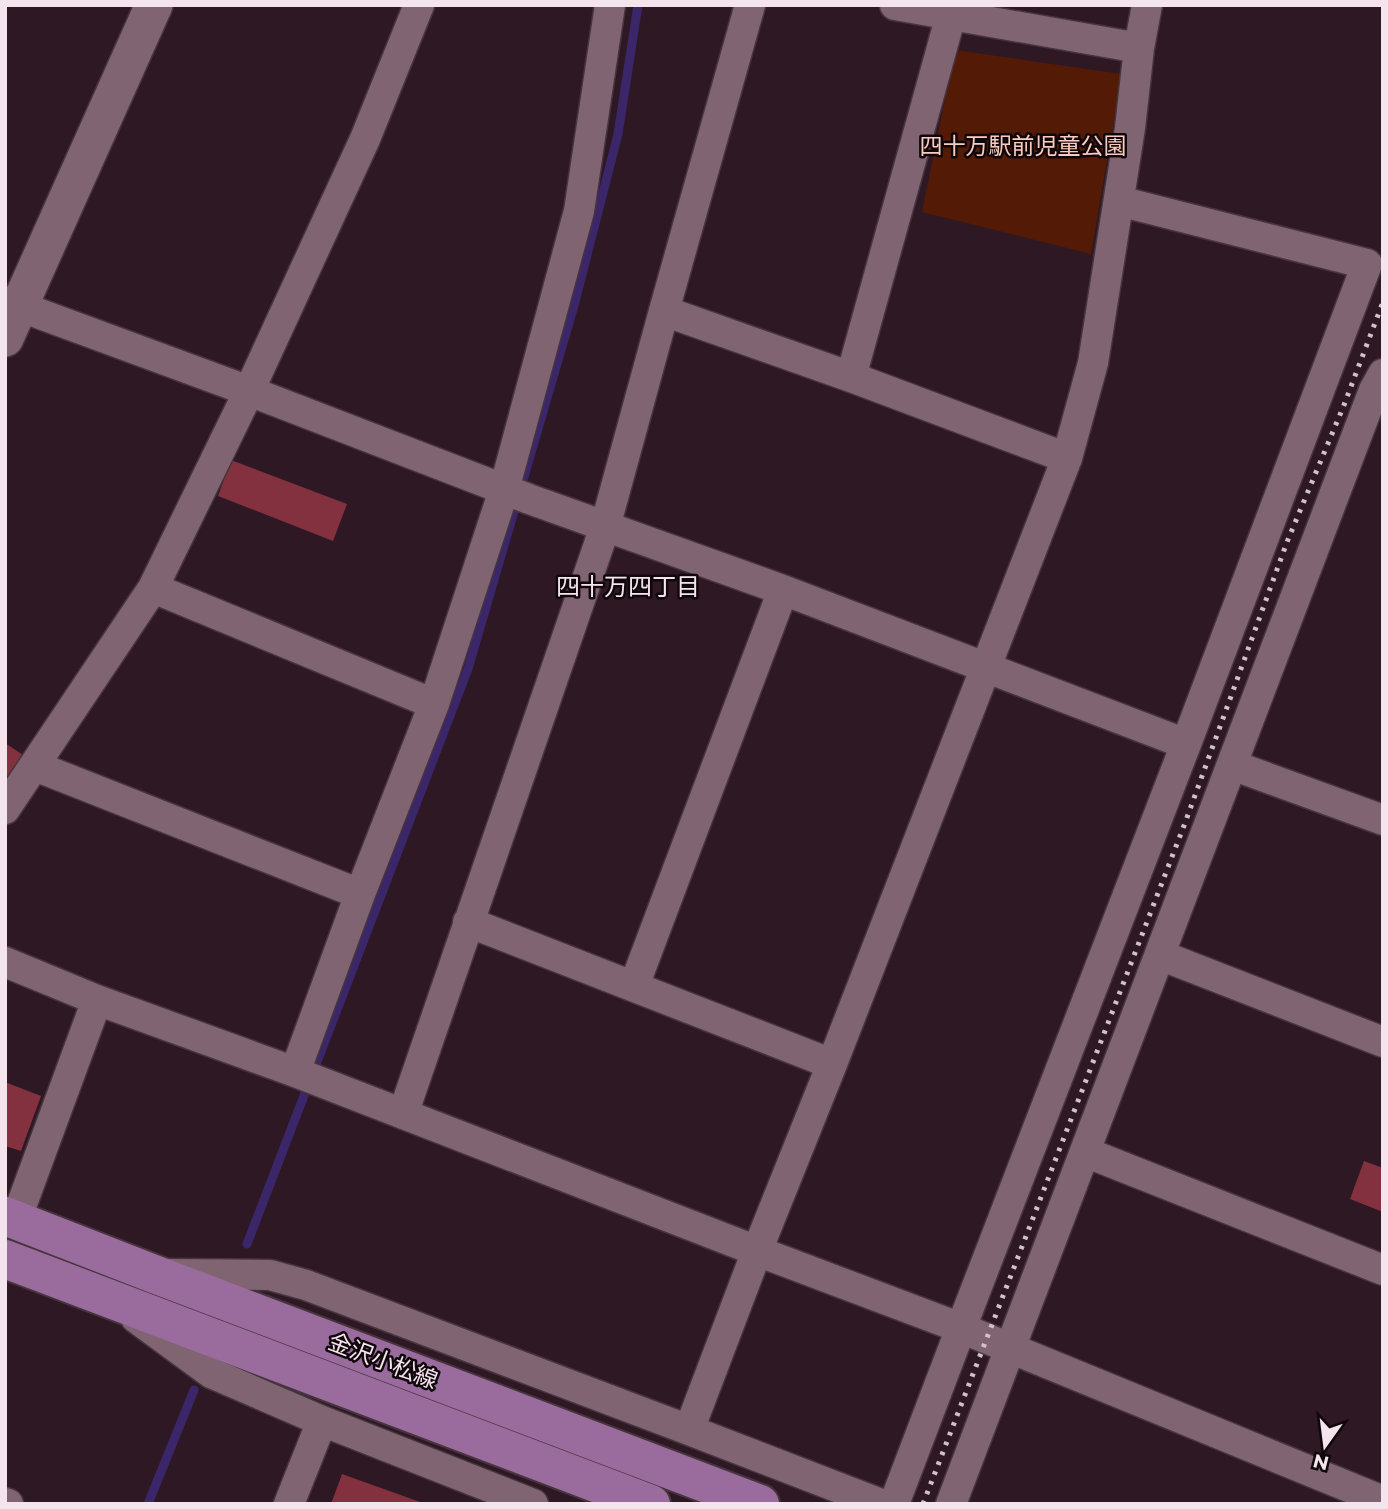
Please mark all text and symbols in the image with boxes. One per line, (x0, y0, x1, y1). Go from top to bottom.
park label: 四十万駅前児童公園 (920, 132, 1127, 160)
district label: 四十万四丁目 (556, 572, 700, 601)
street label: 金沢小松線 (324, 1327, 442, 1395)
north arrow (1290, 1411, 1360, 1481)
text: N (1311, 1449, 1331, 1475)

